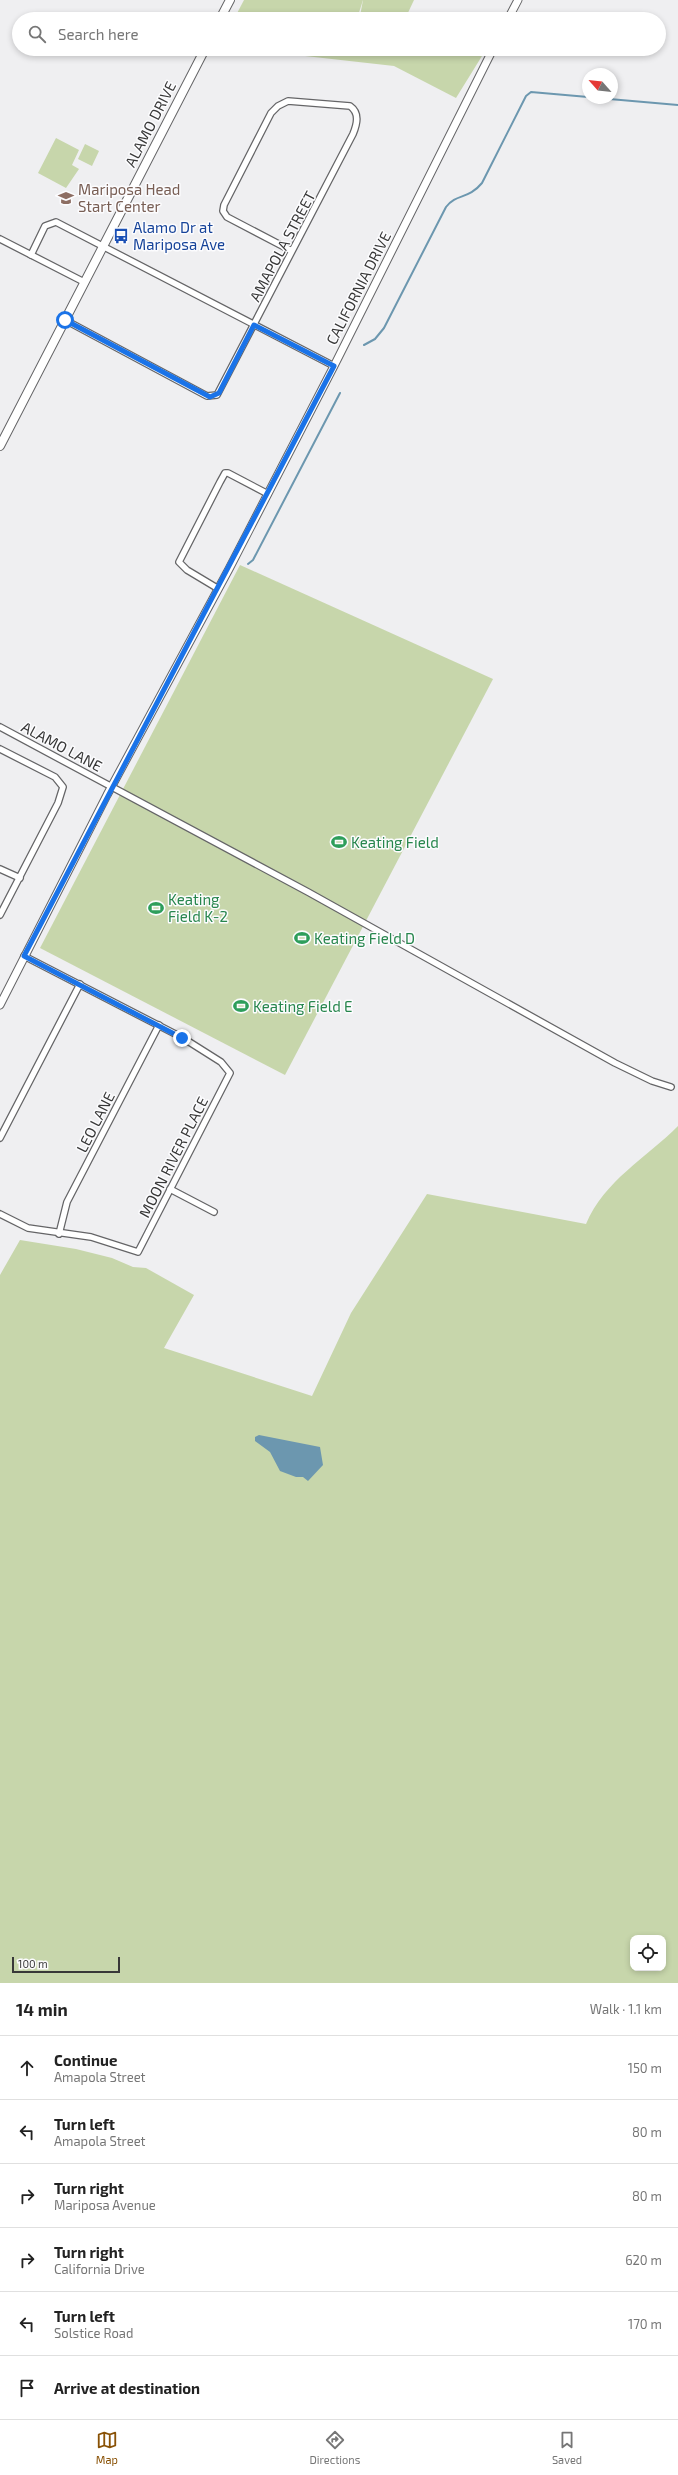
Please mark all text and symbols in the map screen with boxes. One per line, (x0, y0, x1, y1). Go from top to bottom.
search box (12, 12, 666, 56)
icon: search (26, 23, 48, 45)
text: Search here (58, 25, 139, 43)
north arrow (582, 68, 618, 104)
street label: ALAMO DRIVE (121, 78, 179, 170)
place label: Mariposa Head Start Center (78, 180, 180, 215)
street label: AMAPOLA STREET (245, 187, 319, 304)
school or university icon: Mariposa Head Start Center (57, 189, 75, 207)
place label: Alamo Dr at Mariposa Ave (133, 218, 225, 253)
bus stop icon: Alamo Dr at Mariposa Ave (112, 227, 130, 245)
street label: CALIFORNIA DRIVE (322, 229, 394, 347)
route start (56, 311, 74, 329)
street label: ALAMO LANE (19, 717, 105, 775)
sports icon: Keating Field (330, 833, 348, 851)
place label: Keating Field (351, 833, 439, 851)
place label: Keating Field K-2 (168, 890, 228, 925)
sports icon: Keating Field K-2 (147, 899, 165, 917)
sports icon: Keating Field D (293, 929, 311, 947)
place label: Keating Field D (314, 929, 415, 947)
sports icon: Keating Field E (232, 997, 250, 1015)
place label: Keating Field E (253, 997, 352, 1015)
route end (173, 1029, 191, 1047)
street label: LEO LANE (72, 1089, 118, 1155)
street label: MOON RIVER PLACE (135, 1094, 211, 1220)
map controls (630, 1935, 666, 1971)
button: locate (630, 1935, 666, 1971)
scale bar (12, 1955, 120, 1974)
text: 100 m (18, 1957, 48, 1970)
text: 14 min (16, 1999, 68, 2019)
text: Walk · 1.1 km (590, 2001, 662, 2017)
text: Continue (54, 2051, 117, 2069)
icon: ahead (16, 2057, 38, 2079)
text: 150 m (628, 2060, 662, 2076)
text: Amapola Street (54, 2069, 146, 2085)
text: Turn left (54, 2115, 115, 2133)
icon: left (16, 2121, 38, 2143)
text: 80 m (632, 2124, 662, 2140)
text: Amapola Street (54, 2133, 146, 2149)
text: Turn right (54, 2179, 124, 2197)
icon: right (16, 2185, 38, 2207)
text: 80 m (632, 2188, 662, 2204)
text: Mariposa Avenue (54, 2197, 156, 2213)
text: Turn right (54, 2243, 124, 2261)
icon: right (16, 2249, 38, 2271)
text: 620 m (625, 2252, 662, 2268)
text: California Drive (54, 2261, 145, 2277)
text: Turn left (54, 2307, 115, 2325)
icon: left (16, 2313, 38, 2335)
text: 170 m (628, 2316, 662, 2332)
text: Solstice Road (54, 2325, 133, 2341)
icon: arrive (16, 2377, 38, 2399)
text: Arrive at destination (54, 2379, 200, 2397)
tab: Map (96, 2429, 118, 2466)
tab: Directions (310, 2429, 360, 2466)
tab: Saved (552, 2429, 582, 2466)

